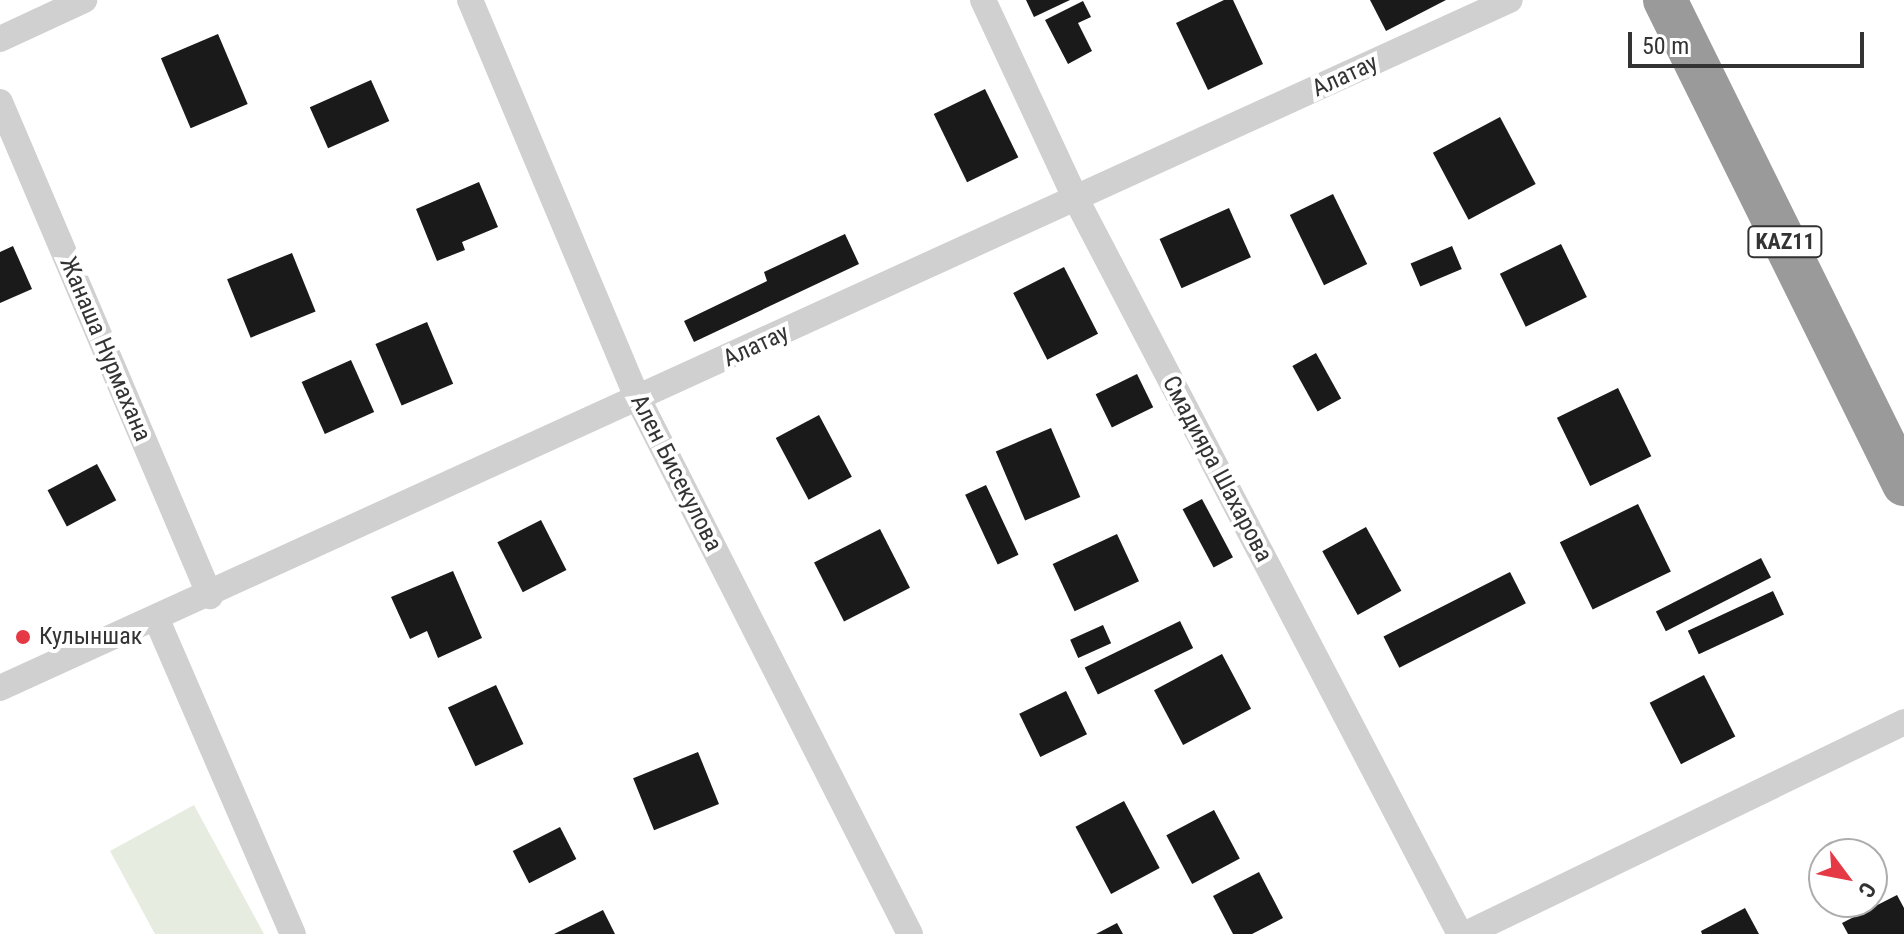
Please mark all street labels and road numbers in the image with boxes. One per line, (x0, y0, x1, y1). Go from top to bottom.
street label: Алатау (1308, 48, 1382, 104)
road number: KAZ11 (1747, 224, 1823, 260)
street label: Жанаша Нурмахана (53, 252, 157, 446)
street label: Алатау (719, 318, 793, 374)
street label: Смадияра Шахарова (1156, 371, 1278, 567)
street label: Ален Бисекулова (624, 390, 728, 556)

